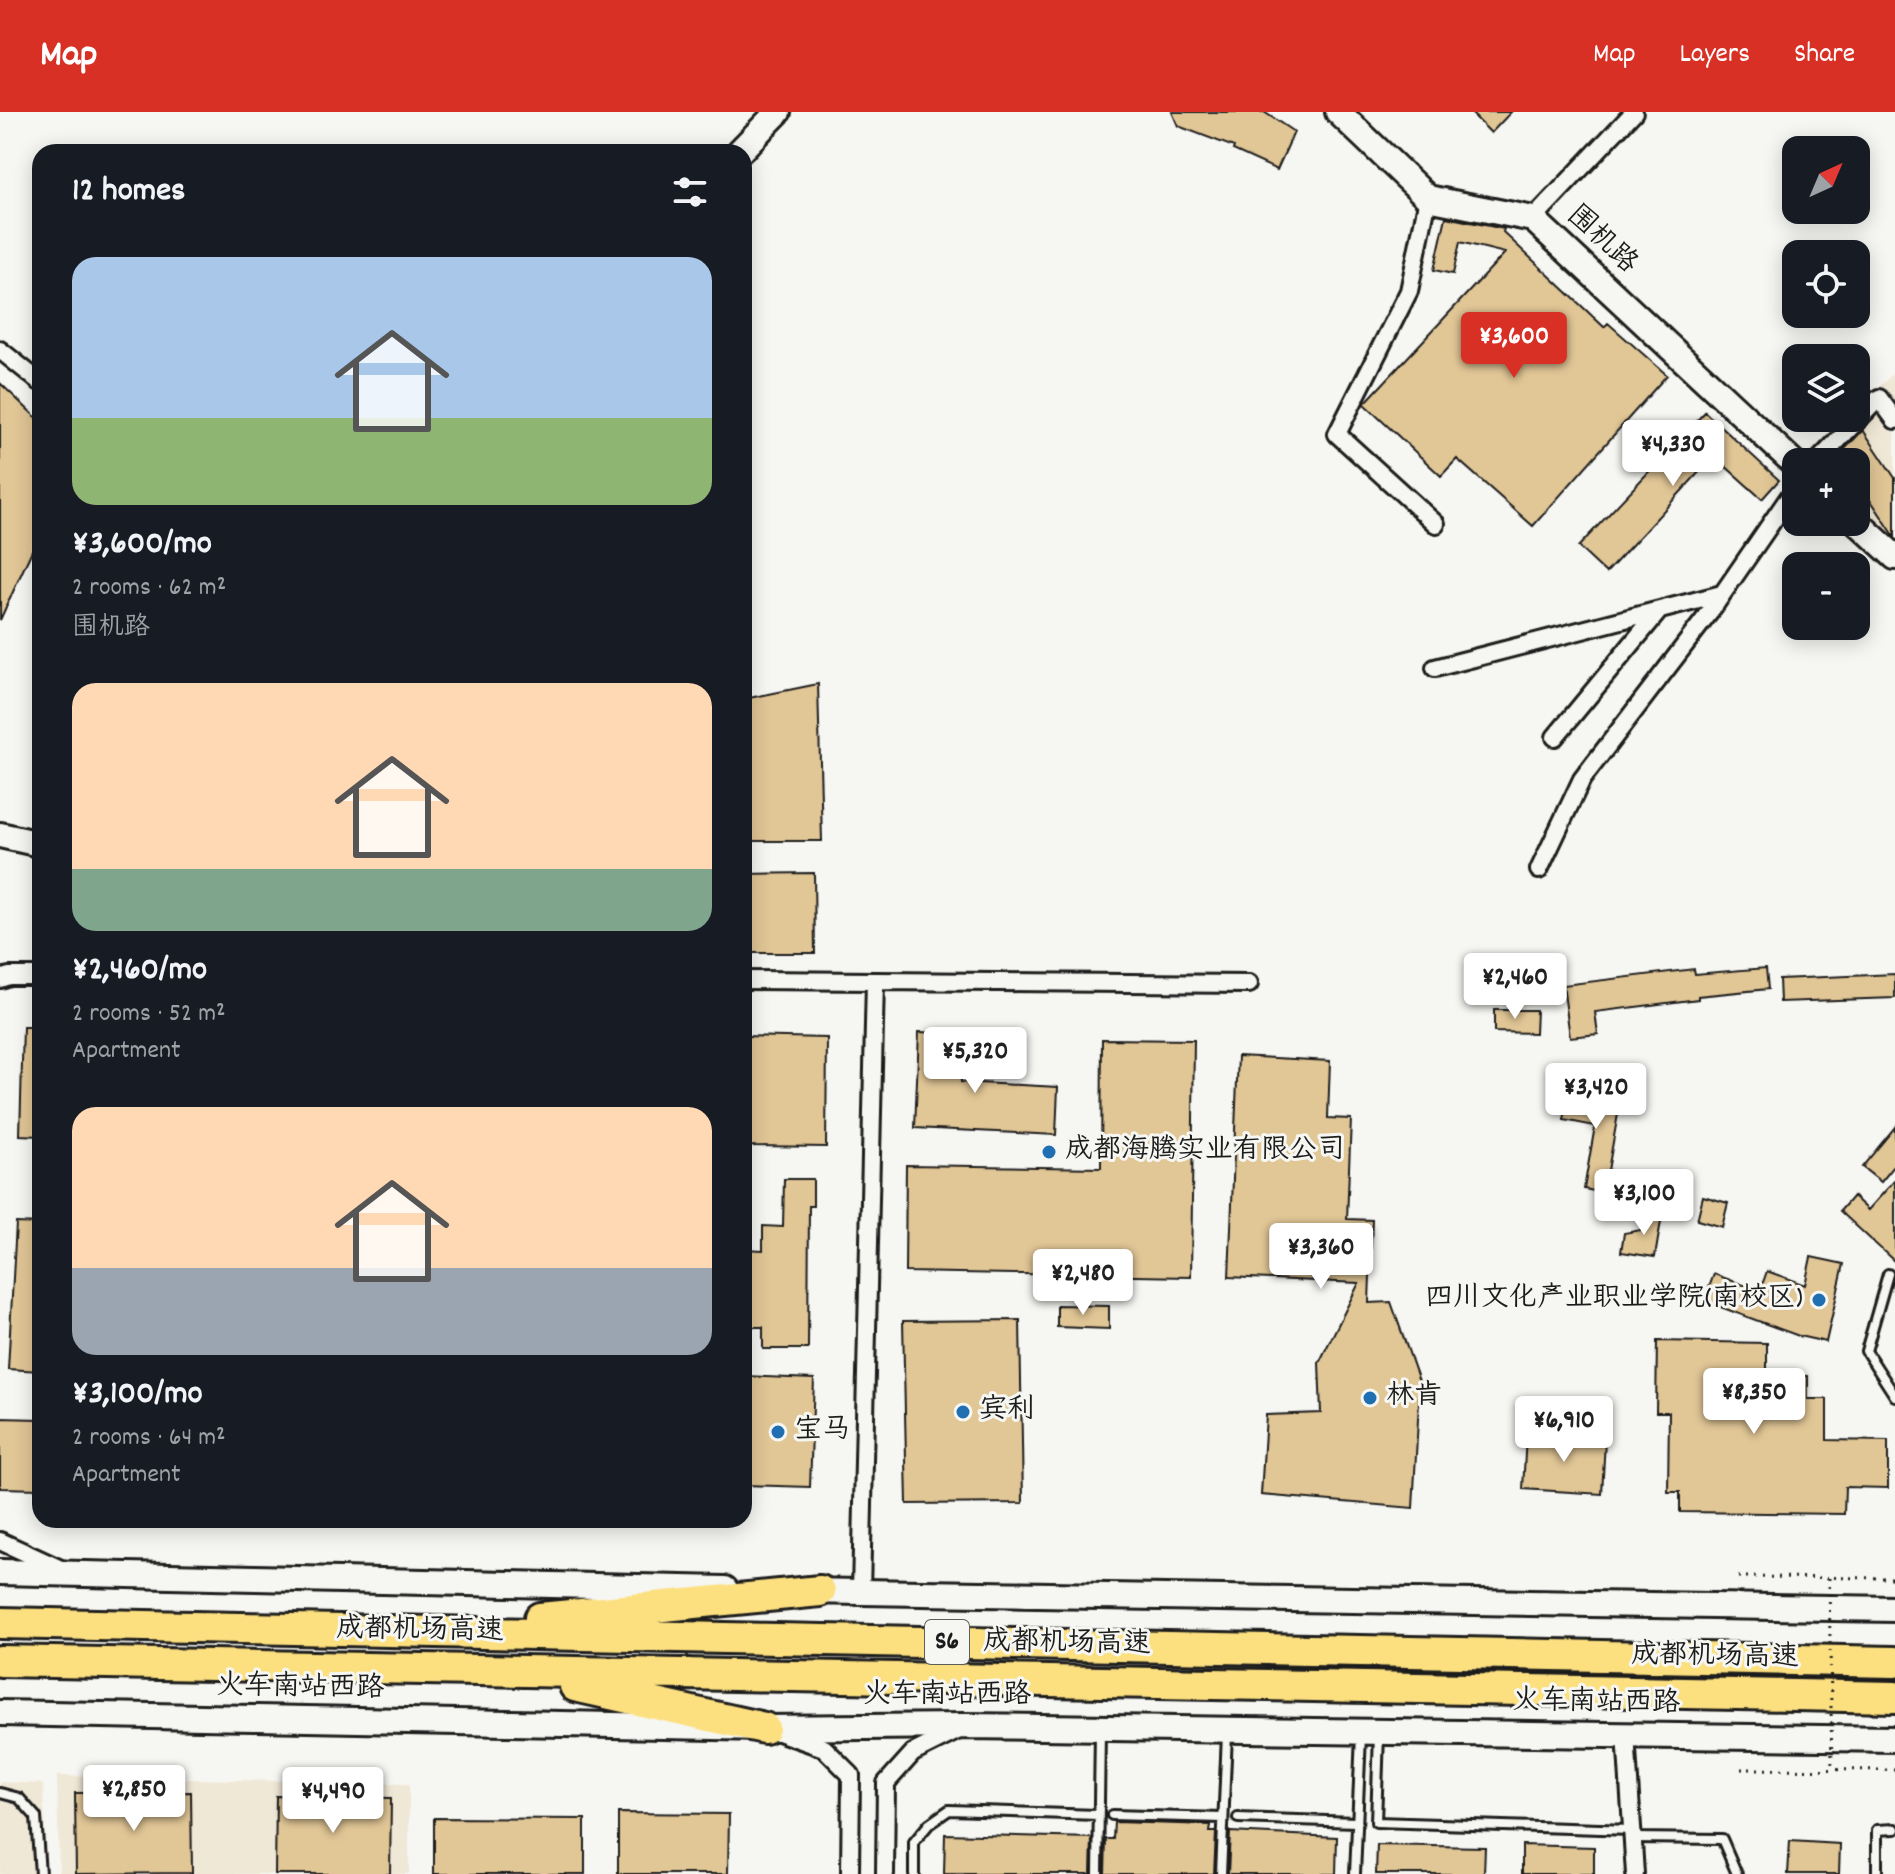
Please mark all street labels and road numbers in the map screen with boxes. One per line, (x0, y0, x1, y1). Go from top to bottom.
street label: 围机路 (1557, 198, 1645, 284)
street label: 成都机场高速 (336, 1611, 504, 1653)
road number: S6 (925, 1620, 969, 1664)
street label: 成都机场高速 (983, 1624, 1151, 1666)
street label: 成都机场高速 (1631, 1637, 1799, 1679)
street label: 火车南站西路 (216, 1668, 384, 1710)
street label: 火车南站西路 (863, 1677, 1031, 1717)
street label: 火车南站西路 (1512, 1683, 1680, 1725)

